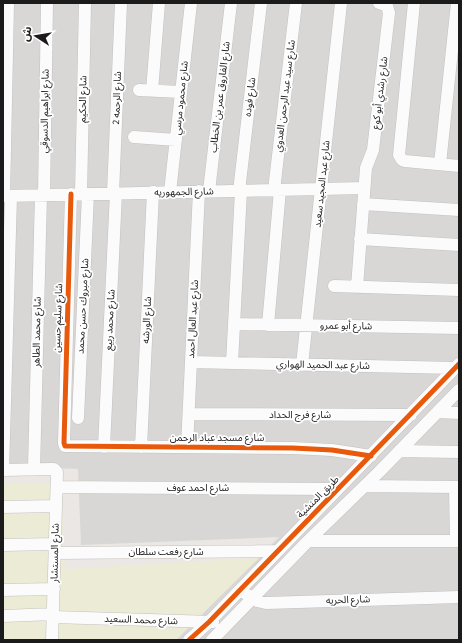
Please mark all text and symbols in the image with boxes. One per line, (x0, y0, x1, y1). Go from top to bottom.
north arrow (16, 16, 56, 56)
text: ش (18, 25, 36, 43)
street label: شارع سيد عبد الرحمن العدوي (271, 39, 299, 153)
street label: شارع الفاروق عمر بن الخطاب (206, 40, 234, 154)
street label: شارع رشدي أبو كوع (369, 56, 392, 130)
street label: شارع محمود مرسي (170, 60, 192, 136)
street label: شارع ابراهيم الدسوقي (37, 69, 53, 153)
street label: شارع الرحمه 2 (109, 71, 125, 125)
street label: شارع الحكيم (76, 75, 90, 123)
street label: شارع فوده (241, 76, 259, 117)
street label: شارع عبد المجيد سعيد (310, 140, 334, 228)
street label: شارع الجمهوريه (154, 184, 214, 200)
street label: شارع مبروك حسن محمد (74, 258, 93, 354)
street label: شارع عبد العال احمد (184, 279, 202, 359)
street label: شارع سليم حسين (50, 283, 66, 353)
street label: شارع محمد ربيع (101, 289, 119, 351)
street label: شارع محمد الطاهر (29, 296, 45, 369)
street label: شارع الورشه (139, 296, 155, 344)
street label: شارع أبو عمرو (320, 319, 373, 333)
street label: شارع عبد الحميد الهواري (276, 357, 370, 373)
street label: شارع فرج الحداد (269, 408, 331, 422)
street label: شارع مسجد عباد الرحمن (170, 431, 264, 445)
street label: طريق المنشية (294, 473, 342, 521)
street label: شارع احمد عوف (167, 481, 229, 495)
street label: شارع المستشار (47, 523, 63, 584)
street label: شارع رفعت سلطان (128, 545, 204, 559)
street label: شارع الحريه (326, 592, 371, 608)
street label: شارع محمد السعيد (104, 612, 178, 628)

